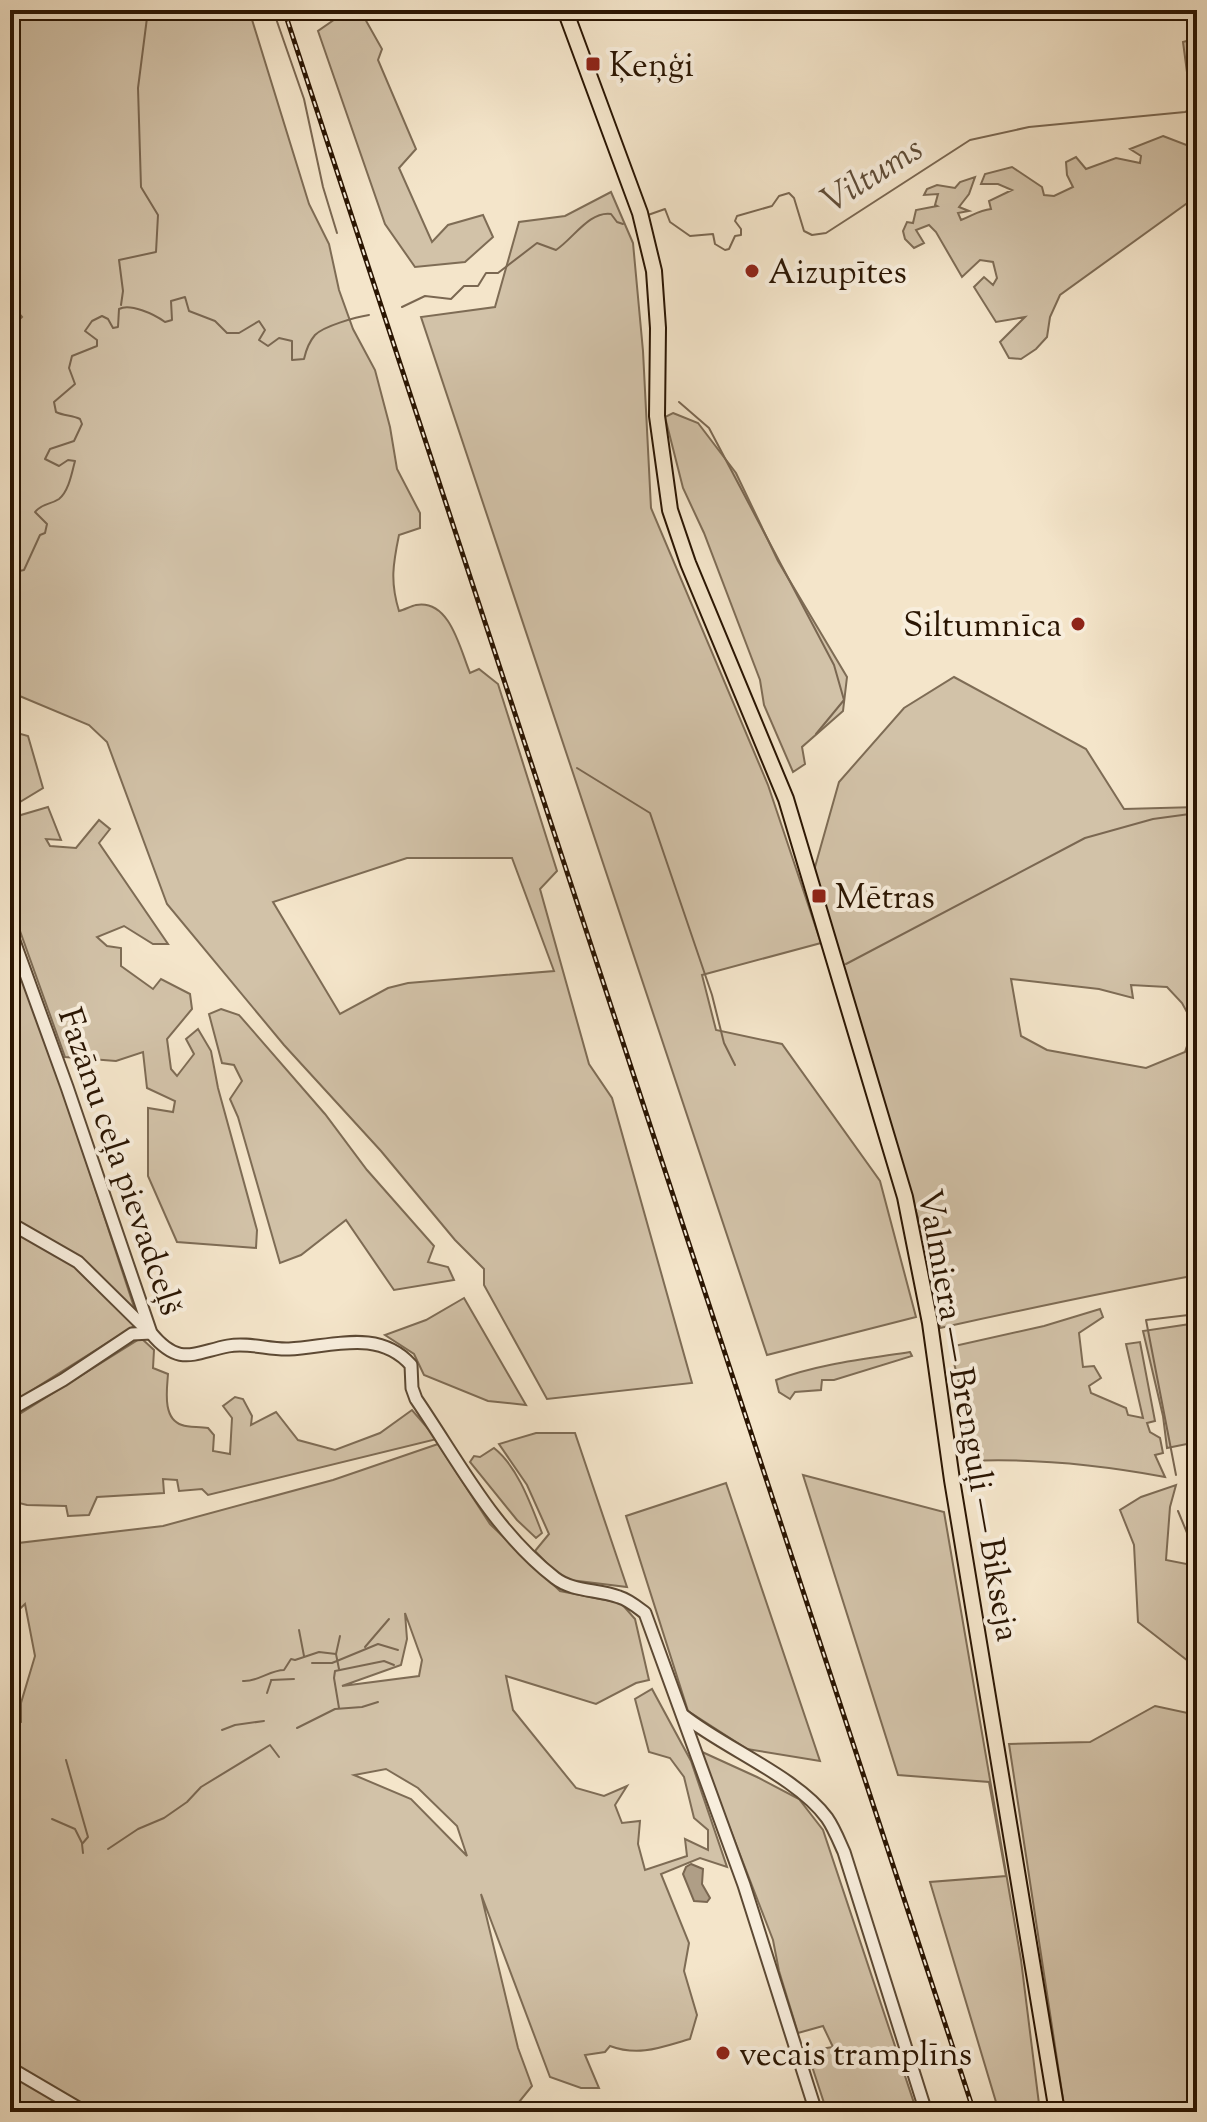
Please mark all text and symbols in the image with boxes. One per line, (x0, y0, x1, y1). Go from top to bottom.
place label: Ķeņģi (609, 43, 694, 92)
marker: Ķeņģi (584, 55, 602, 73)
water label: Viltums (812, 125, 934, 228)
place label: Aizupītes (768, 250, 907, 299)
marker: Aizupītes (743, 262, 761, 280)
place label: Siltumnīca (903, 603, 1062, 652)
marker: Siltumnīca (1069, 615, 1087, 633)
place label: Mētras (835, 875, 935, 924)
marker: Mētras (810, 887, 828, 905)
street label: Fazānu ceļa pievadceļš (43, 1002, 194, 1322)
street label: Valmiera — Brenguļi — Bikseja (903, 1186, 1030, 1645)
place label: vecais tramplīns (739, 2032, 972, 2081)
marker: vecais tramplīns (714, 2044, 732, 2062)

